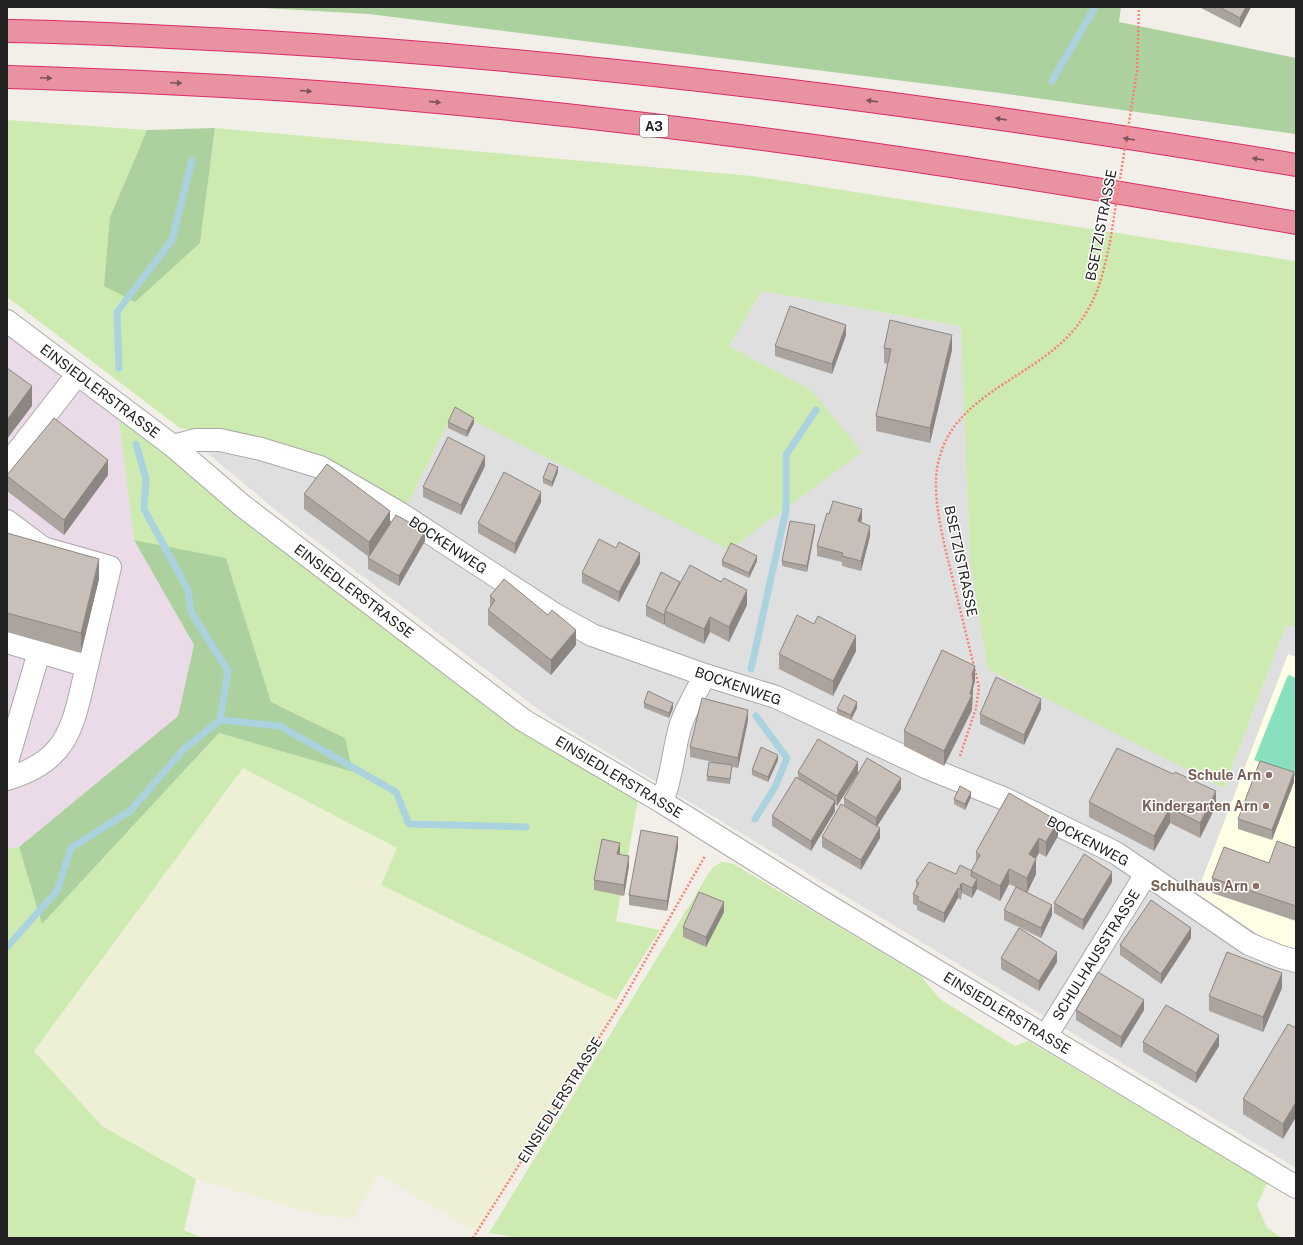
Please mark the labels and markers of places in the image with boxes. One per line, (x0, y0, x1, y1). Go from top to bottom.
place label: Schule Arn (1187, 767, 1261, 783)
marker: Schule Arn (1264, 770, 1274, 780)
place label: Kindergarten Arn (1142, 798, 1258, 814)
marker: Kindergarten Arn (1261, 801, 1271, 811)
place label: Schulhaus Arn (1150, 878, 1248, 894)
marker: Schulhaus Arn (1251, 881, 1261, 891)

